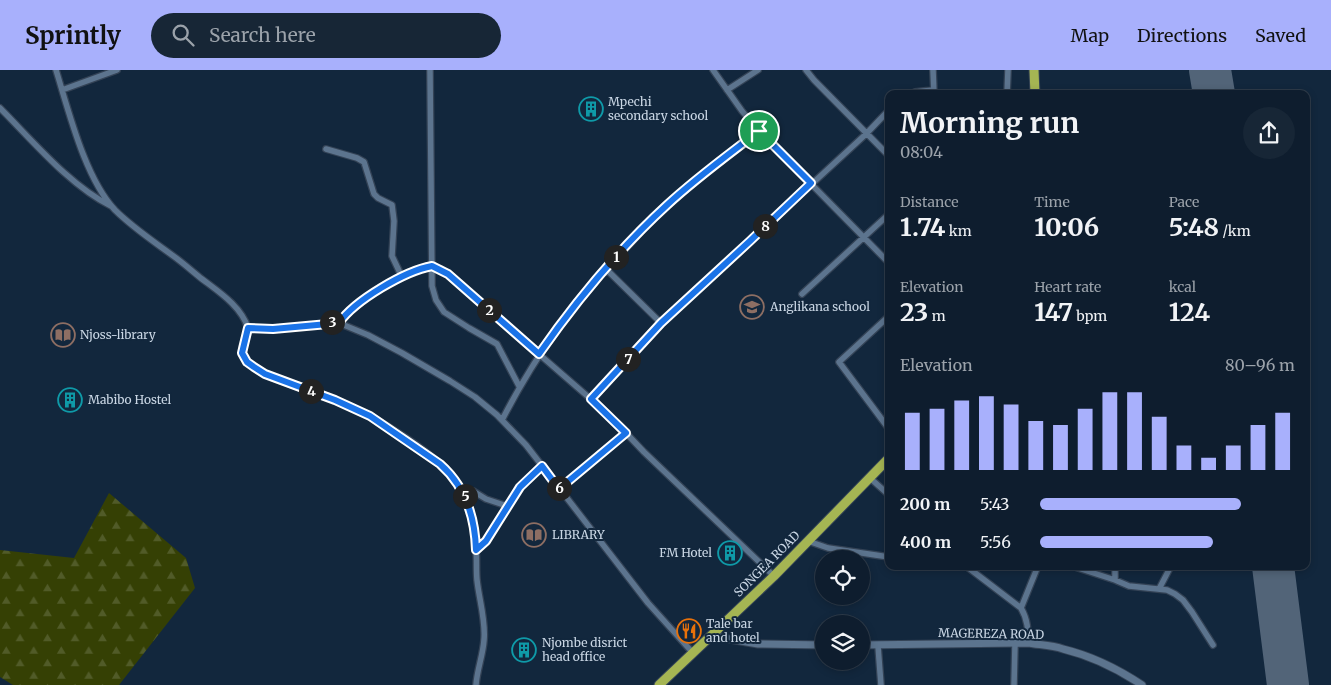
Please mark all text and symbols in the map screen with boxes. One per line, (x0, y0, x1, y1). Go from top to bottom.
search box (151, 13, 501, 58)
text: Sprintly (25, 20, 121, 51)
icon: search (169, 21, 197, 49)
text: Search here (209, 23, 316, 47)
text: Map (1071, 24, 1109, 47)
text: Directions (1137, 24, 1227, 47)
text: Saved (1255, 24, 1306, 47)
place label: Mpechi secondary school (608, 94, 708, 123)
building icon: Mpechi secondary school (578, 96, 604, 122)
text: Morning run (900, 105, 1079, 141)
button: share (1243, 107, 1295, 159)
pin (738, 110, 780, 152)
icon: arrive (745, 117, 773, 145)
text: 08:04 (900, 142, 943, 162)
text: Distance (900, 193, 959, 211)
text: Time (1034, 193, 1070, 211)
text: Pace (1169, 193, 1199, 211)
text: 1.74 (900, 211, 945, 243)
text: 10:06 (1034, 211, 1099, 243)
text: 5:48 (1169, 211, 1219, 243)
pin: 8 (752, 214, 778, 238)
text: 8 (761, 217, 770, 235)
text: km (945, 222, 972, 240)
text: /km (1219, 222, 1251, 240)
pin: 1 (604, 244, 628, 270)
text: 1 (613, 248, 620, 266)
text: Elevation (900, 278, 964, 296)
text: Heart rate (1034, 278, 1101, 296)
text: kcal (1169, 278, 1196, 296)
school or university icon: Anglikana school (739, 294, 765, 320)
text: 23 (900, 296, 928, 328)
text: 147 (1034, 296, 1073, 328)
text: 124 (1169, 296, 1210, 328)
pin: 2 (476, 298, 502, 322)
place label: Anglikana school (769, 299, 870, 314)
text: 2 (485, 301, 494, 319)
text: m (928, 307, 946, 325)
text: bpm (1073, 307, 1107, 325)
pin: 3 (320, 310, 344, 334)
text: 3 (328, 313, 337, 331)
library icon: Njoss-library (50, 322, 76, 348)
place label: Njoss-library (80, 327, 156, 342)
pin: 7 (616, 346, 640, 372)
text: 7 (624, 350, 633, 368)
text: Elevation (900, 355, 973, 375)
text: 80–96 m (1225, 355, 1295, 375)
pin: 4 (298, 378, 324, 404)
text: 4 (307, 382, 316, 400)
building icon: Mabibo Hostel (57, 387, 83, 413)
place label: Mabibo Hostel (88, 392, 171, 407)
pin: 6 (546, 476, 572, 500)
text: 6 (555, 479, 564, 497)
pin: 5 (452, 484, 478, 508)
text: 5 (461, 487, 470, 505)
text: 200 m (900, 494, 950, 514)
text: 5:43 (980, 494, 1009, 514)
library icon: LIBRARY (521, 522, 547, 548)
place label: LIBRARY (552, 527, 605, 542)
street label: SONGEA ROAD (731, 528, 803, 600)
text: 400 m (900, 532, 951, 552)
text: 5:56 (980, 532, 1011, 552)
building icon: FM Hotel (717, 540, 743, 566)
place label: FM Hotel (659, 545, 712, 560)
map controls (815, 550, 870, 670)
button: locate (815, 550, 870, 605)
button: layers (815, 615, 870, 670)
place label: Tale bar and hotel (706, 616, 760, 645)
restaurant icon: Tale bar and hotel (676, 618, 702, 644)
street label: MAGEREZA ROAD (938, 625, 1044, 642)
place label: Njombe disrict head office (542, 635, 628, 664)
building icon: Njombe disrict head office (511, 637, 537, 663)

